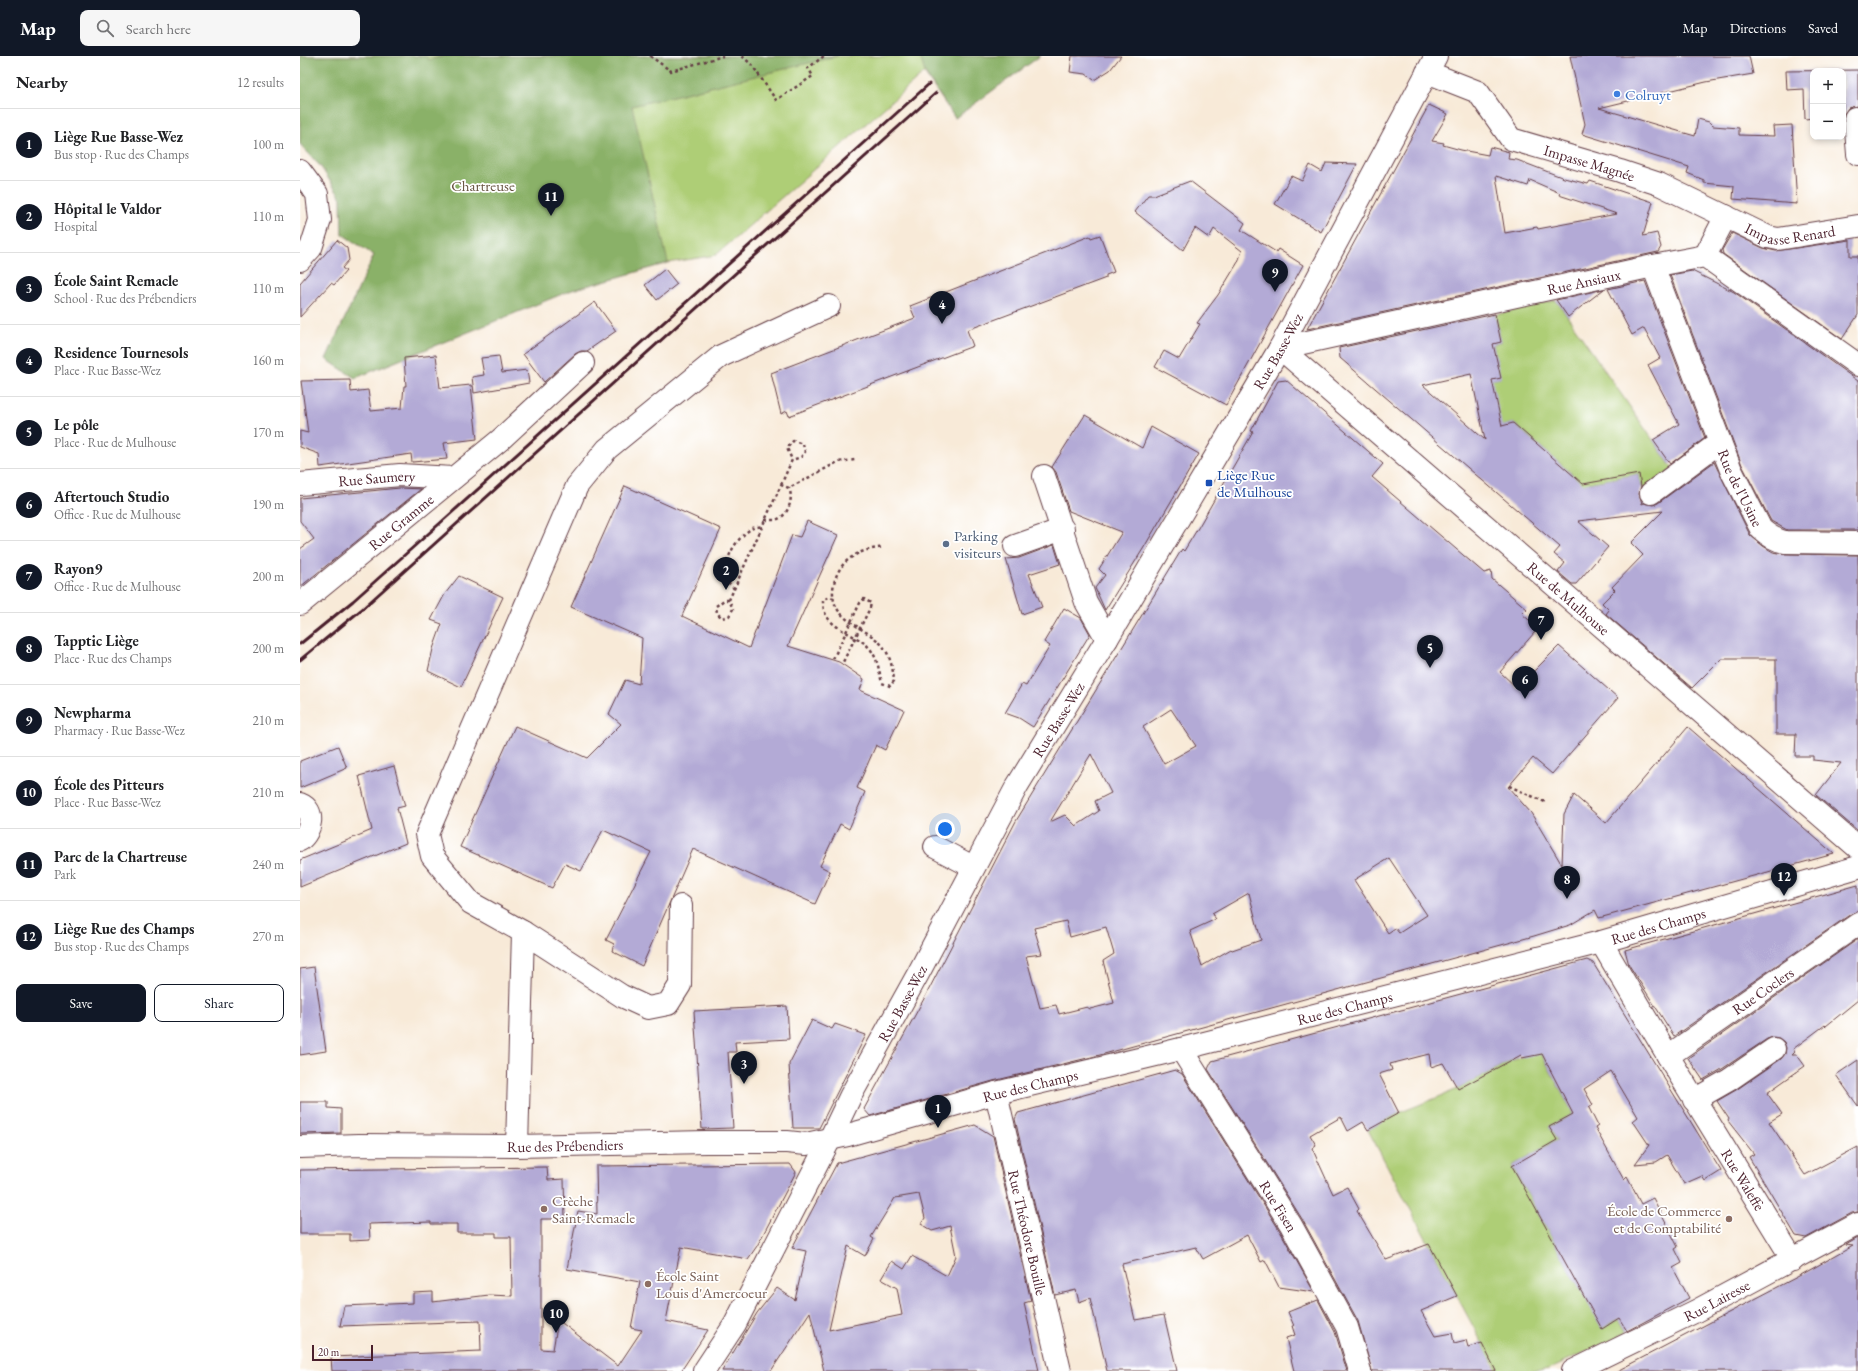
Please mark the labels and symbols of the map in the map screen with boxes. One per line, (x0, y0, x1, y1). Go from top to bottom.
place label: Colruyt (1625, 85, 1671, 104)
marker: Colruyt (1612, 89, 1622, 99)
street label: Impasse Magnée (1542, 140, 1638, 185)
park label: Chartreuse (451, 176, 515, 195)
pin: 11 (538, 183, 564, 216)
street label: Impasse Renard (1742, 218, 1837, 249)
pin: 9 (1262, 259, 1288, 292)
street label: Rue Ansiaux (1545, 264, 1623, 299)
pin: 4 (929, 291, 955, 324)
street label: Rue Basse-Wez (1248, 309, 1307, 392)
street label: Rue de l'Usine (1714, 446, 1768, 530)
street label: Rue Saumery (337, 465, 416, 490)
place label: Liège Rue de Mulhouse (1217, 465, 1292, 501)
marker: Liège Rue de Mulhouse (1204, 478, 1214, 488)
street label: Rue Gramme (364, 489, 437, 554)
place label: Parking visiteurs (954, 526, 1001, 562)
marker: Parking visiteurs (941, 539, 951, 549)
pin: 2 (713, 557, 739, 590)
street label: Rue de Mulhouse (1524, 557, 1614, 639)
pin: 7 (1528, 607, 1554, 640)
pin: 5 (1417, 635, 1443, 668)
pin: 6 (1512, 666, 1538, 699)
street label: Rue Basse-Wez (1028, 678, 1088, 760)
your location (935, 819, 955, 839)
pin: 12 (1771, 863, 1797, 896)
pin: 8 (1554, 866, 1580, 899)
street label: Rue des Champs (1609, 903, 1708, 948)
street label: Rue Basse-Wez (873, 961, 931, 1045)
street label: Rue Coclers (1728, 962, 1797, 1018)
street label: Rue des Champs (1295, 986, 1394, 1029)
pin: 3 (731, 1051, 757, 1084)
street label: Rue des Champs (980, 1064, 1080, 1106)
pin: 1 (925, 1095, 951, 1128)
street label: Rue des Prébendiers (507, 1134, 624, 1156)
street label: Rue Waleffe (1717, 1145, 1770, 1214)
street label: Rue Théodore Bouille (1004, 1168, 1052, 1297)
street label: Rue Fisen (1256, 1176, 1302, 1235)
place label: Crèche Saint-Remacle (552, 1191, 635, 1227)
place label: École de Commerce et de Comptabilité (1607, 1201, 1721, 1237)
marker: Crèche Saint-Remacle (539, 1204, 549, 1214)
marker: École de Commerce et de Comptabilité (1724, 1214, 1734, 1224)
place label: École Saint Louis d'Amercoeur (656, 1266, 767, 1302)
street label: Rue Lairesse (1680, 1274, 1753, 1325)
marker: École Saint Louis d'Amercoeur (643, 1279, 653, 1289)
pin: 10 (543, 1300, 569, 1333)
scale bar (312, 1343, 373, 1362)

